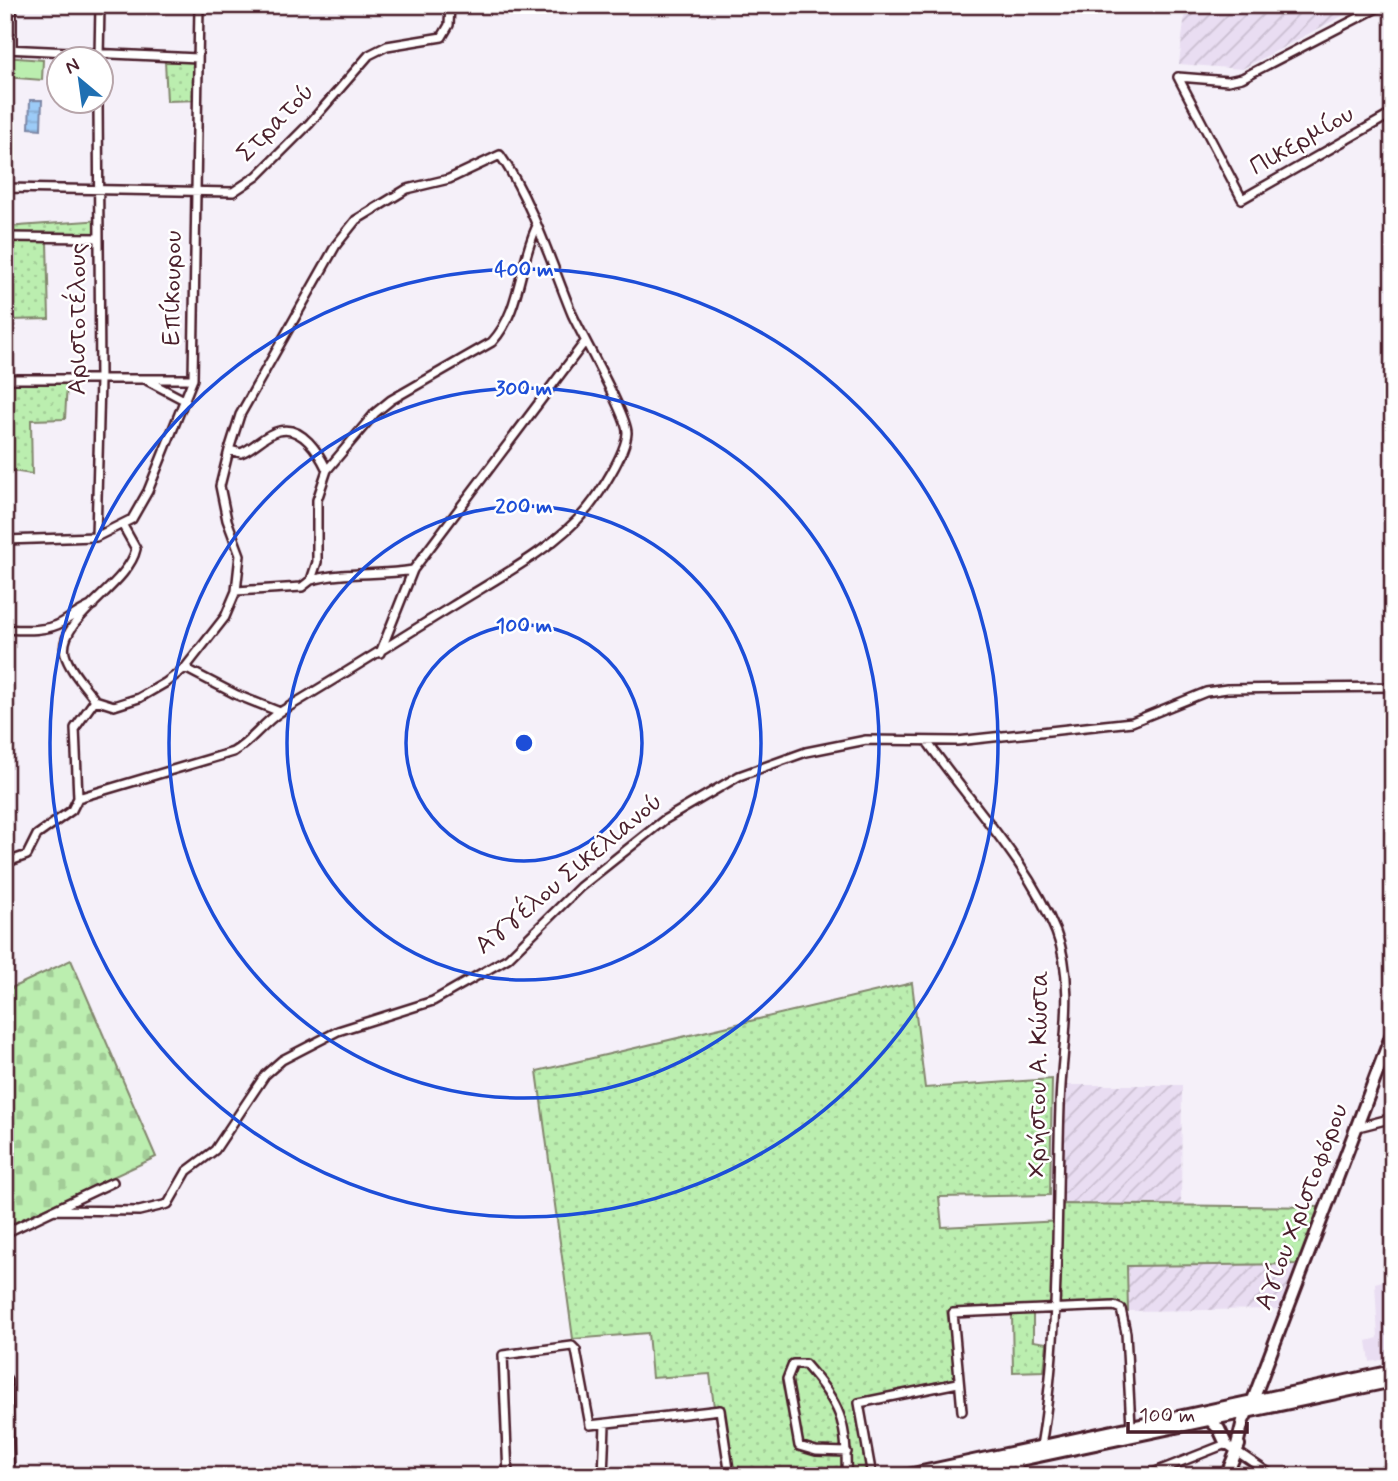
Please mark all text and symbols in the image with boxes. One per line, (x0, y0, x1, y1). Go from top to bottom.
north arrow (46, 46, 116, 116)
text: N (61, 52, 84, 80)
street label: Στρατού (230, 76, 322, 170)
street label: Πικερμίου (1244, 98, 1360, 184)
street label: Επίκουρου (155, 230, 191, 346)
street label: Αριστοτέλους (61, 243, 95, 395)
text: 400 m (494, 256, 554, 284)
text: 300 m (496, 375, 553, 403)
text: 200 m (495, 493, 553, 521)
text: 100 m (496, 612, 552, 640)
centre of rings (512, 731, 536, 755)
street label: Αγγέλου Σικελιανού (468, 785, 670, 963)
street label: Χρήστου Α. Κώστα (1020, 970, 1058, 1178)
street label: Αγίου Χριστοφόρου (1247, 1099, 1357, 1315)
scale bar (1128, 1390, 1248, 1434)
text: 100 m (1139, 1402, 1195, 1430)

